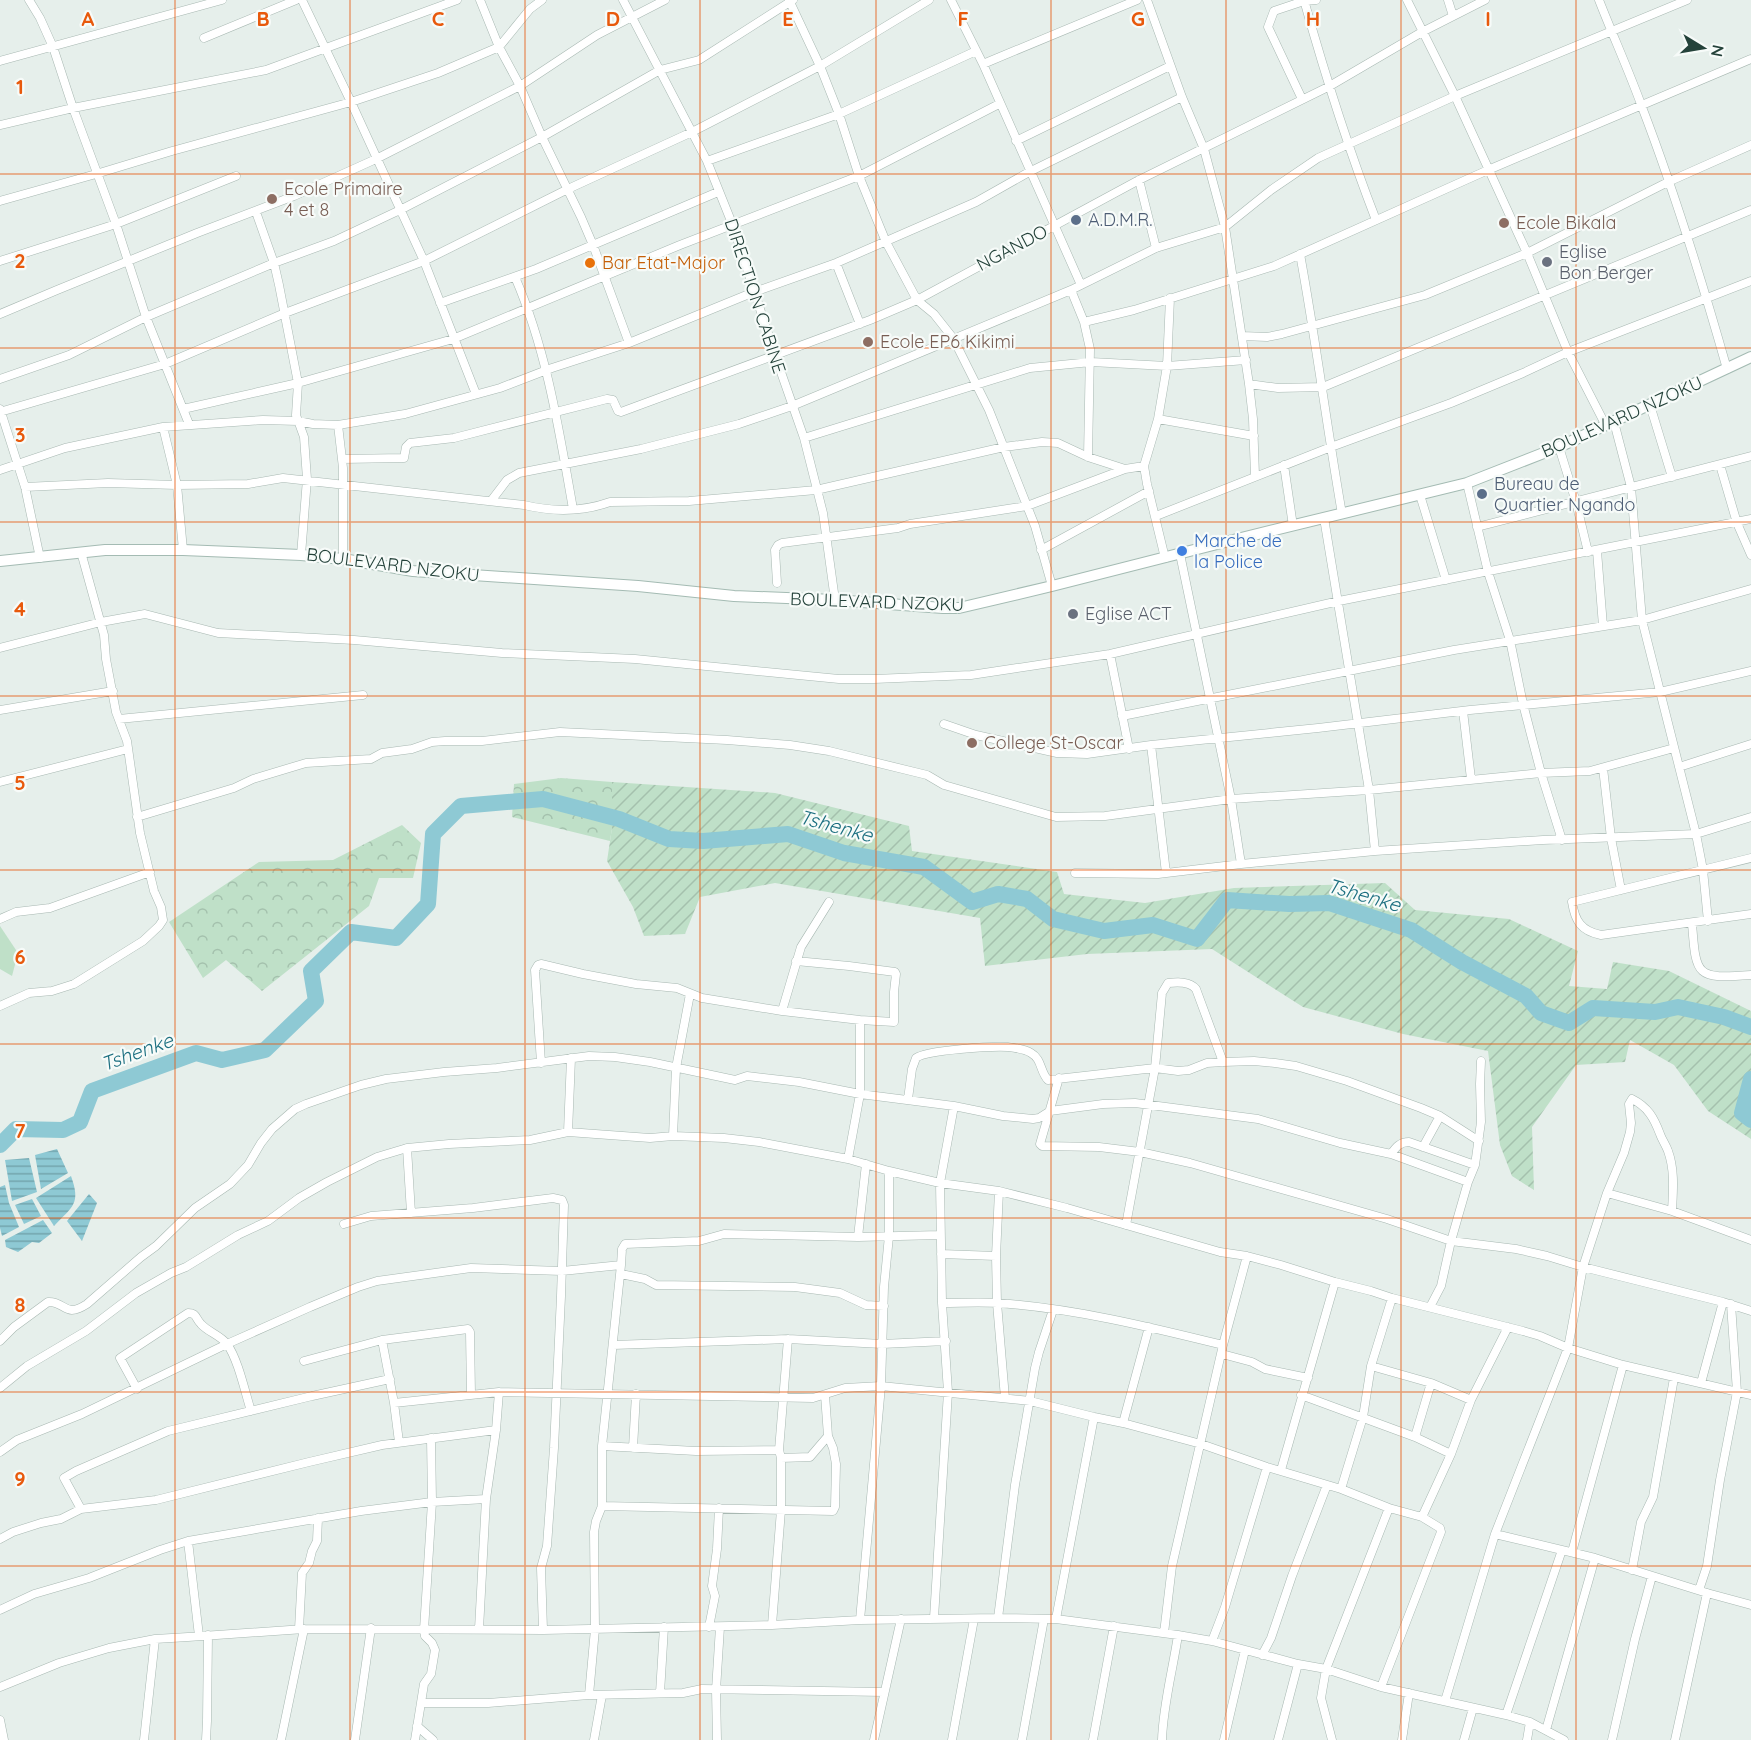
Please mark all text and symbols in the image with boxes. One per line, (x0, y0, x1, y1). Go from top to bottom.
text: A (82, 6, 95, 31)
text: B (256, 6, 270, 31)
text: C (432, 6, 445, 31)
text: D (606, 6, 620, 31)
text: E (782, 6, 794, 31)
text: F (957, 6, 969, 31)
text: G (1131, 6, 1145, 31)
text: H (1306, 6, 1320, 31)
text: I (1485, 6, 1491, 31)
north arrow (1673, 18, 1733, 78)
text: N (1707, 43, 1729, 59)
text: 1 (16, 74, 24, 99)
place label: Ecole Primaire 4 et 8 (284, 177, 403, 221)
marker: Ecole Primaire 4 et 8 (265, 192, 279, 206)
place label: A.D.M.R. (1088, 208, 1153, 231)
place label: Ecole Bikala (1516, 211, 1616, 234)
marker: A.D.M.R. (1069, 213, 1083, 227)
street label: DIRECTION CABINE (720, 215, 791, 376)
marker: Ecole Bikala (1497, 216, 1511, 230)
street label: NGANDO (972, 219, 1051, 276)
place label: Eglise Bon Berger (1559, 240, 1653, 284)
text: 2 (14, 248, 26, 273)
place label: Bar Etat-Major (602, 251, 725, 274)
marker: Eglise Bon Berger (1540, 255, 1554, 269)
marker: Bar Etat-Major (583, 256, 597, 270)
place label: Ecole EP6 Kikimi (880, 330, 1015, 353)
marker: Ecole EP6 Kikimi (861, 335, 875, 349)
street label: BOULEVARD NZOKU (1538, 371, 1706, 462)
text: 3 (15, 422, 25, 447)
place label: Bureau de Quartier Ngando (1494, 472, 1635, 516)
marker: Bureau de Quartier Ngando (1475, 487, 1489, 501)
place label: Marche de la Police (1194, 529, 1282, 573)
street label: BOULEVARD NZOKU (305, 542, 481, 587)
marker: Marche de la Police (1175, 544, 1189, 558)
street label: BOULEVARD NZOKU (790, 587, 964, 616)
text: 4 (14, 596, 26, 621)
place label: Eglise ACT (1085, 602, 1172, 625)
marker: Eglise ACT (1066, 607, 1080, 621)
place label: College St-Oscar (984, 731, 1123, 754)
marker: College St-Oscar (965, 736, 979, 750)
text: 5 (14, 770, 26, 795)
water label: Tshenke (797, 804, 876, 847)
water label: Tshenke (1325, 872, 1404, 917)
text: 6 (14, 944, 26, 969)
water label: Tshenke (97, 1027, 177, 1076)
text: 7 (15, 1118, 26, 1143)
text: 8 (15, 1292, 26, 1317)
text: 9 (14, 1466, 26, 1491)

